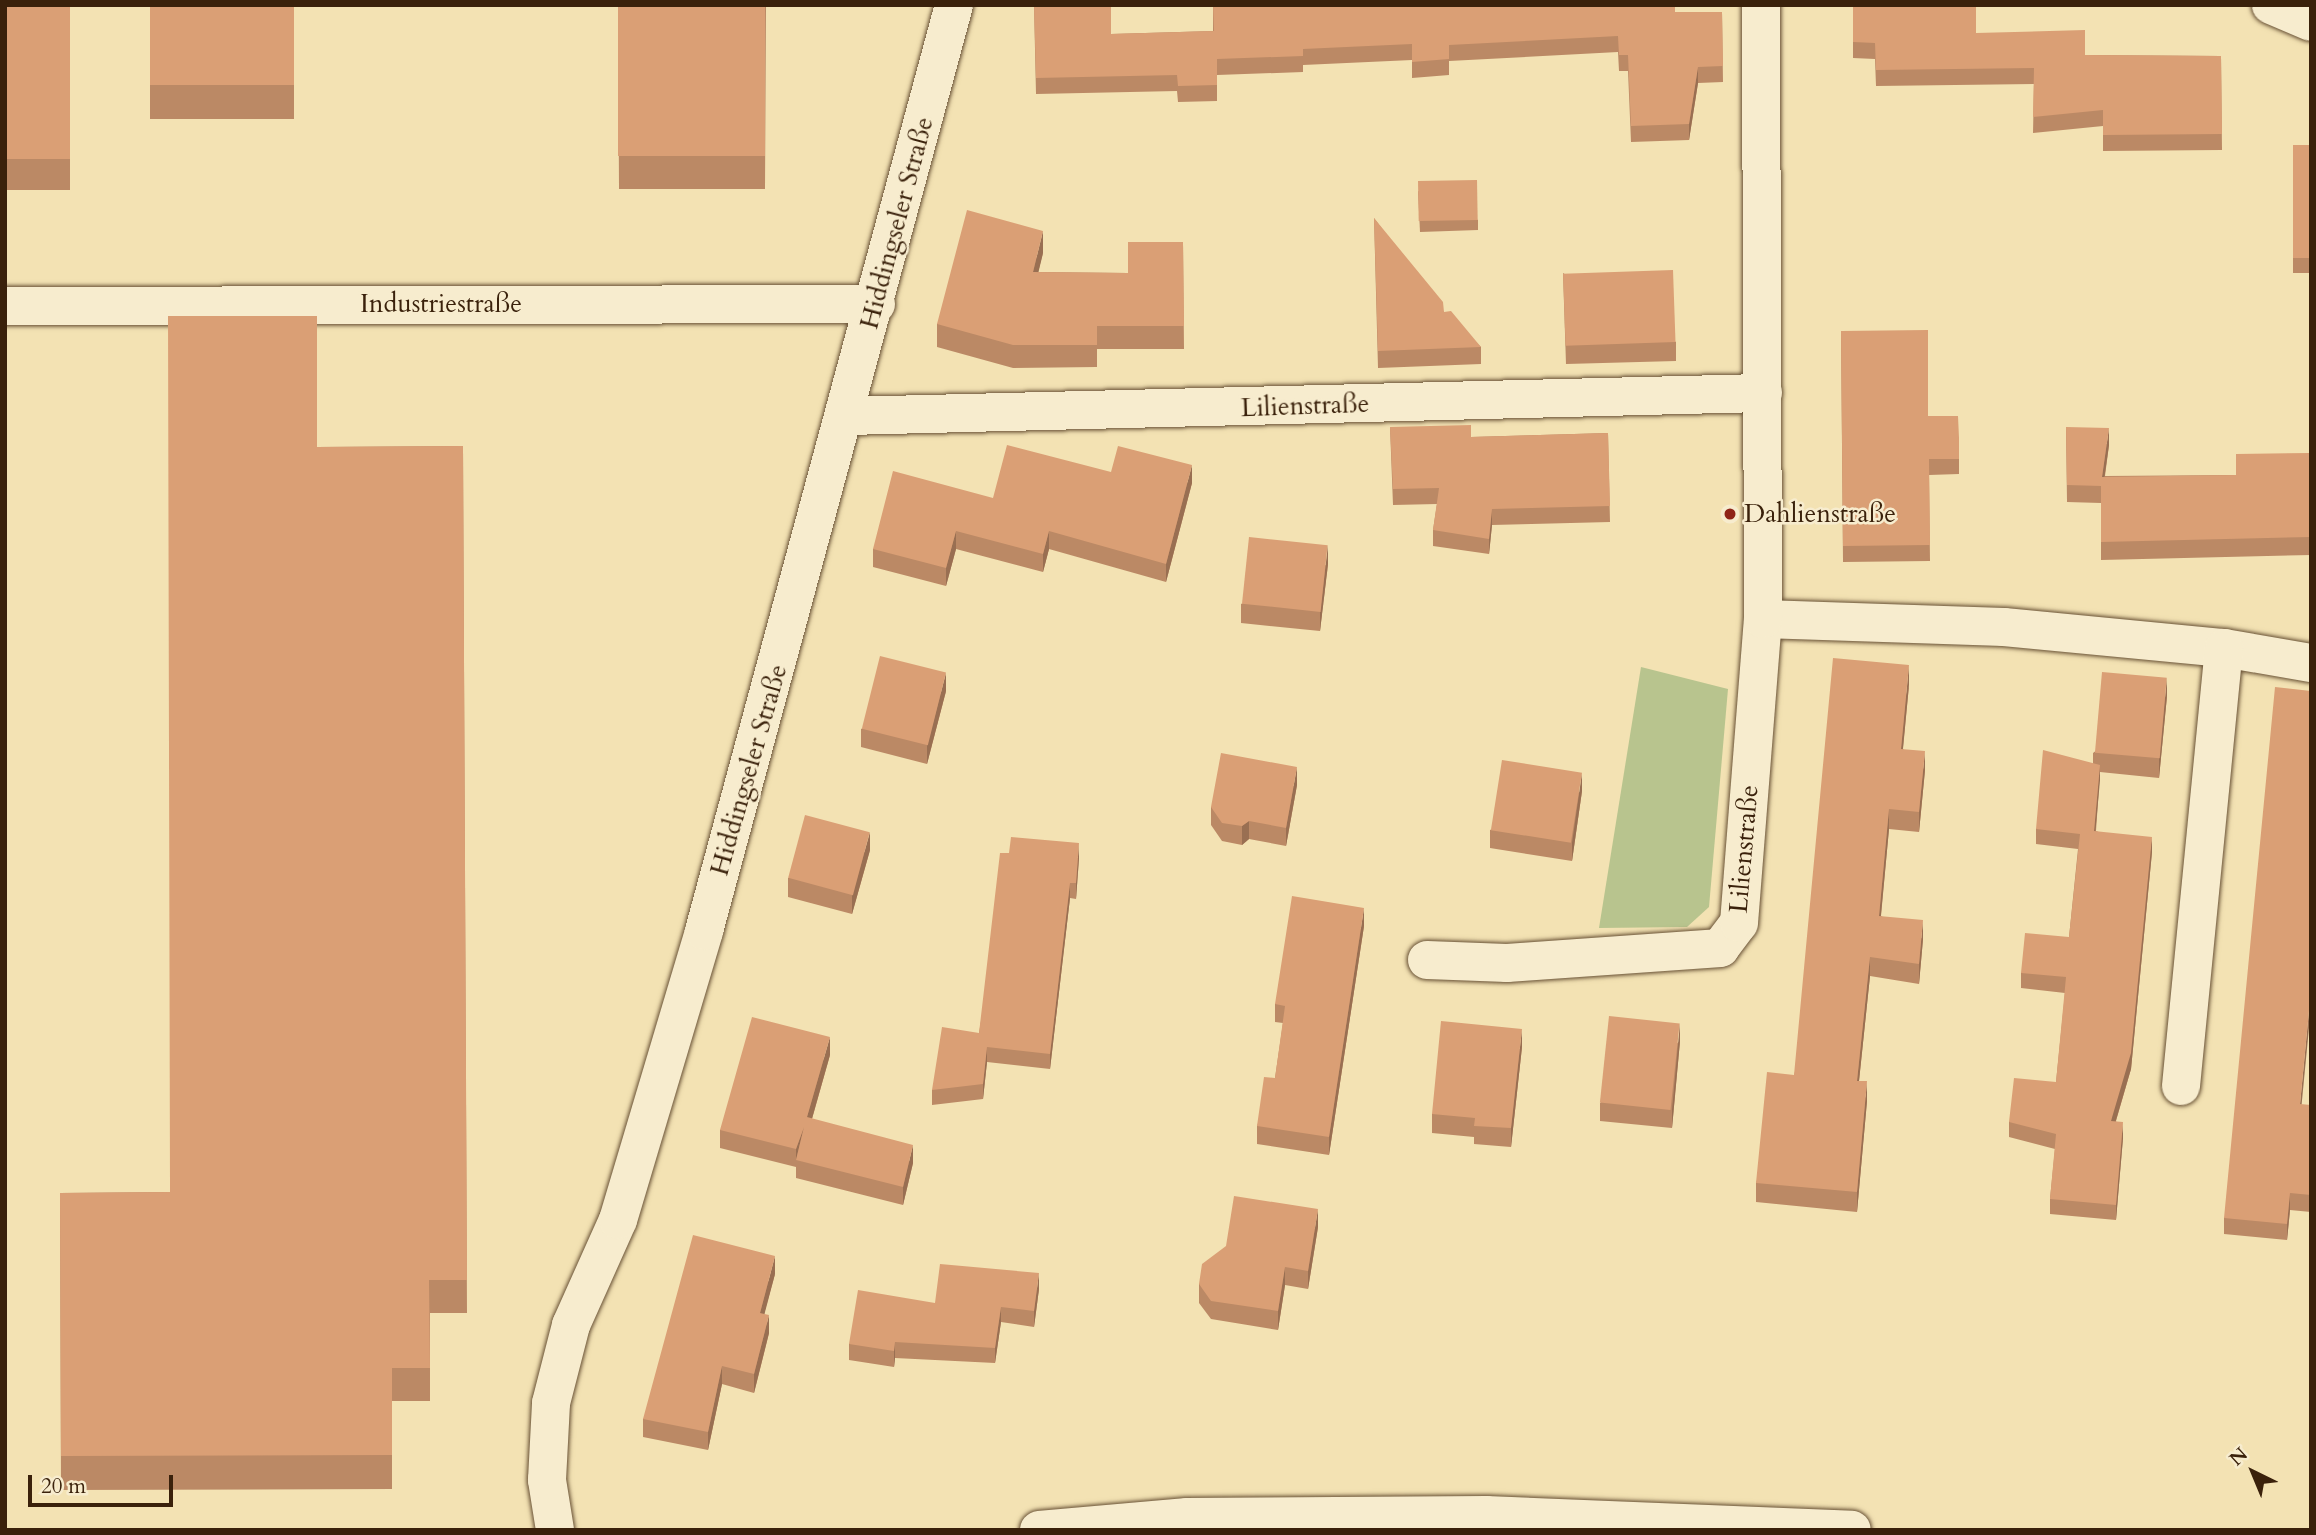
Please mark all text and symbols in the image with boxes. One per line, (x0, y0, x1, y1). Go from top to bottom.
street label: Hiddingseler Straße (854, 114, 940, 332)
street label: Industriestraße (360, 288, 522, 320)
street label: Lilienstraße (1240, 388, 1370, 424)
place label: Dahlienstraße (1744, 498, 1896, 530)
marker: Dahlienstraße (1722, 506, 1738, 522)
street label: Hiddingseler Straße (704, 661, 794, 879)
street label: Lilienstraße (1723, 784, 1765, 914)
north arrow (2218, 1437, 2288, 1507)
text: N (2224, 1442, 2254, 1472)
scale bar (32, 1462, 177, 1506)
text: 20 m (41, 1472, 86, 1501)

